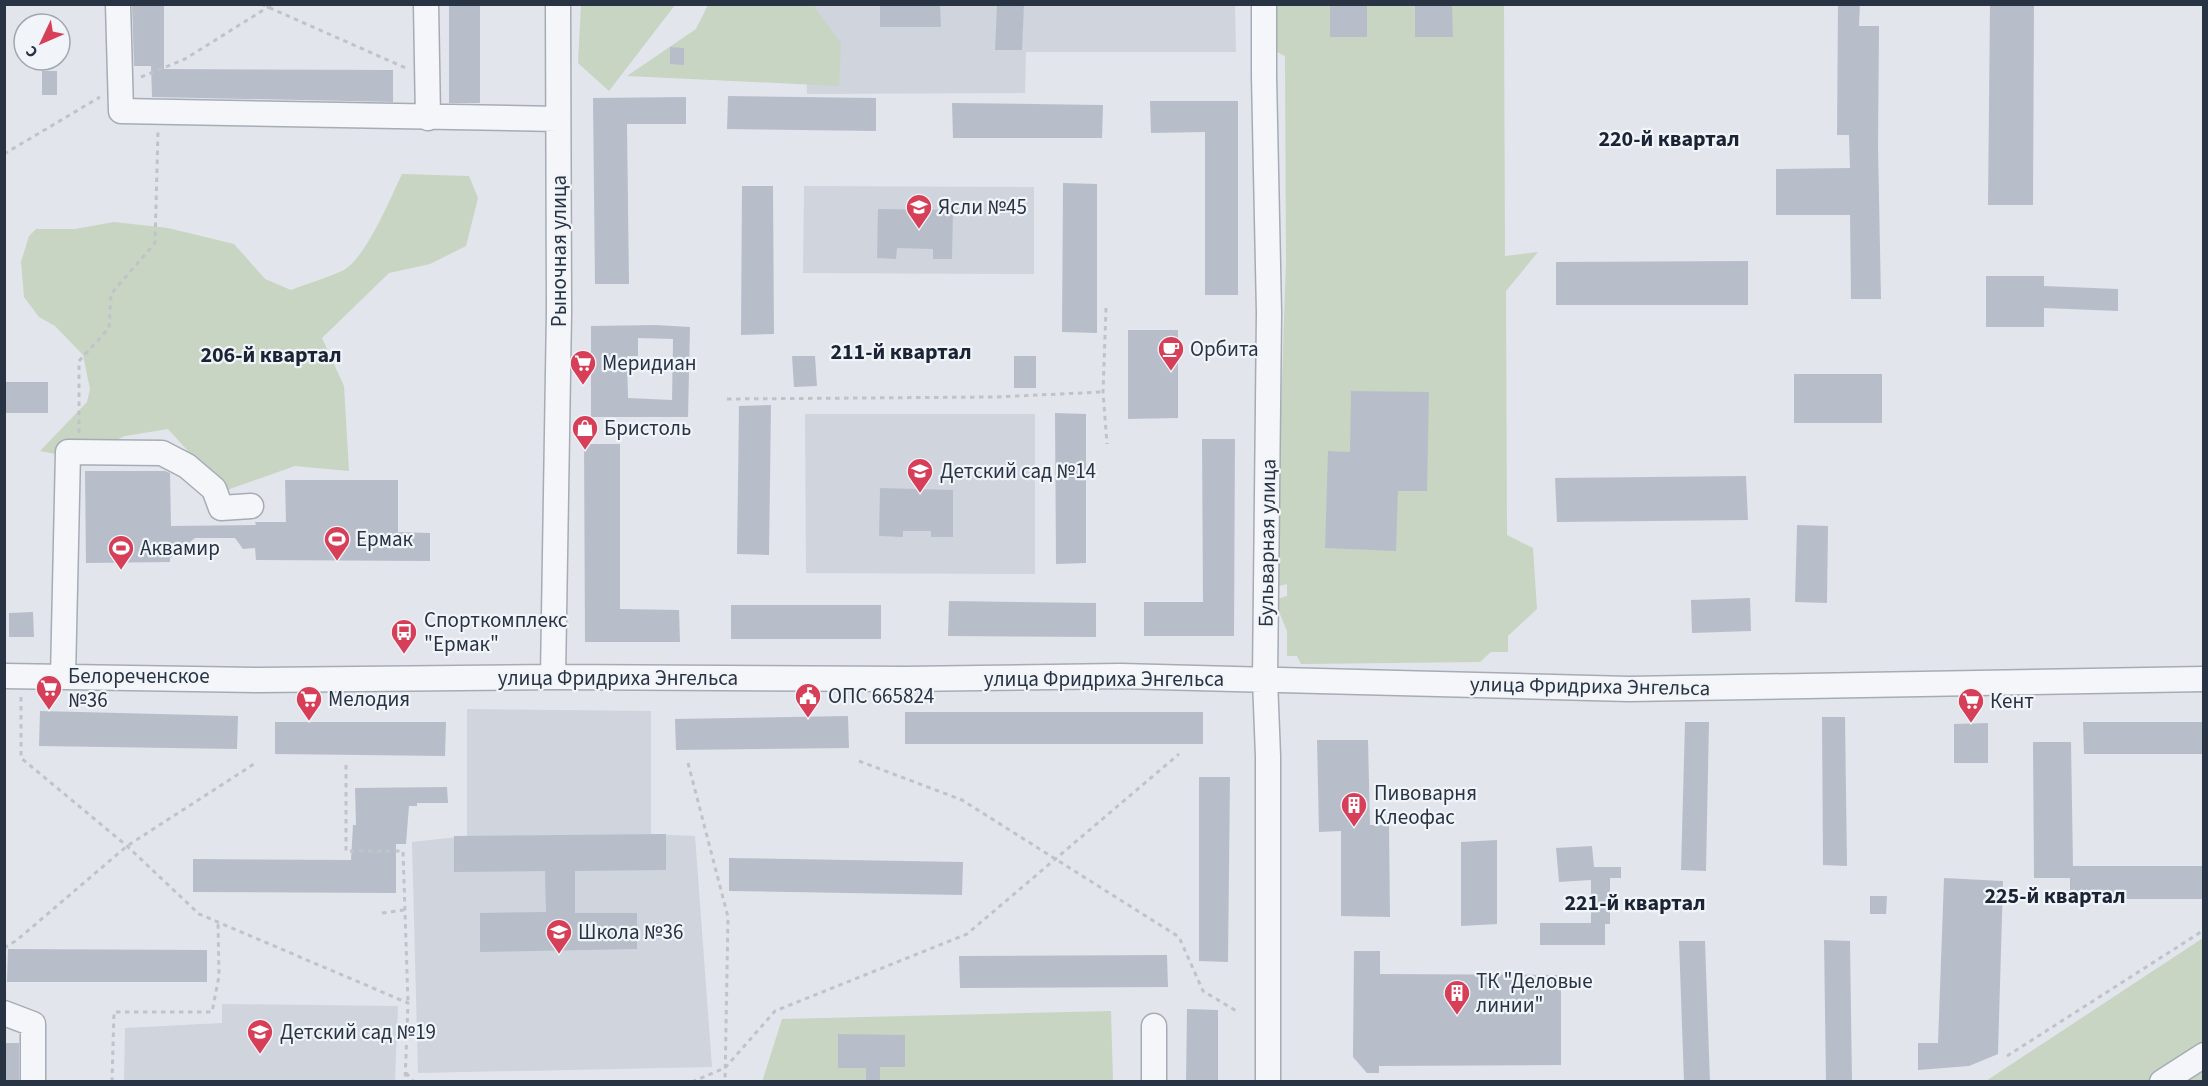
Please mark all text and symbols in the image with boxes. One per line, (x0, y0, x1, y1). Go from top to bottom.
north arrow (12, 12, 72, 72)
text: С (21, 41, 43, 63)
district label: 220-й квартал (1598, 123, 1740, 155)
street label: Рыночная улица (544, 175, 574, 327)
school or university icon: Ясли №45 (904, 192, 934, 230)
place label: Ясли №45 (938, 192, 1027, 222)
cafe icon: Орбита (1156, 334, 1186, 372)
place label: Орбита (1190, 334, 1259, 364)
district label: 211-й квартал (830, 336, 972, 368)
district label: 206-й квартал (200, 339, 342, 371)
supermarket icon: Меридиан (568, 348, 598, 386)
place label: Меридиан (602, 348, 697, 378)
shop icon: Бристоль (570, 413, 600, 451)
place label: Бристоль (604, 413, 691, 443)
school or university icon: Детский сад №14 (905, 456, 935, 494)
place label: Детский сад №14 (940, 456, 1096, 486)
street label: Бульварная улица (1251, 459, 1283, 627)
sports icon: Ермак (322, 524, 352, 562)
place label: Ермак (356, 524, 414, 554)
sports icon: Аквамир (106, 533, 136, 571)
place label: Аквамир (140, 533, 220, 563)
place label: Спорткомплекс "Ермак" (424, 605, 568, 659)
bus stop icon: Спорткомплекс "Ермак" (389, 617, 419, 655)
place label: Белореченское №36 (68, 661, 210, 715)
street label: улица Фридриха Энгельса (498, 663, 738, 693)
street label: улица Фридриха Энгельса (984, 664, 1224, 694)
street label: улица Фридриха Энгельса (1470, 669, 1710, 703)
supermarket icon: Белореченское №36 (34, 673, 64, 711)
public building icon: ОПС 665824 (793, 681, 823, 719)
place label: ОПС 665824 (828, 681, 934, 711)
supermarket icon: Мелодия (294, 684, 324, 722)
place label: Мелодия (328, 684, 410, 714)
supermarket icon: Кент (1956, 686, 1986, 724)
place label: Кент (1990, 686, 2034, 716)
place label: Пивоварня Клеофас (1374, 778, 1477, 832)
building icon: Пивоварня Клеофас (1339, 790, 1369, 828)
district label: 225-й квартал (1984, 880, 2126, 912)
district label: 221-й квартал (1564, 887, 1706, 919)
school or university icon: Школа №36 (544, 917, 574, 955)
place label: Школа №36 (578, 917, 683, 947)
place label: ТК "Деловые линии" (1476, 966, 1593, 1020)
building icon: ТК "Деловые линии" (1442, 978, 1472, 1016)
school or university icon: Детский сад №19 (245, 1017, 275, 1055)
place label: Детский сад №19 (280, 1017, 436, 1047)

